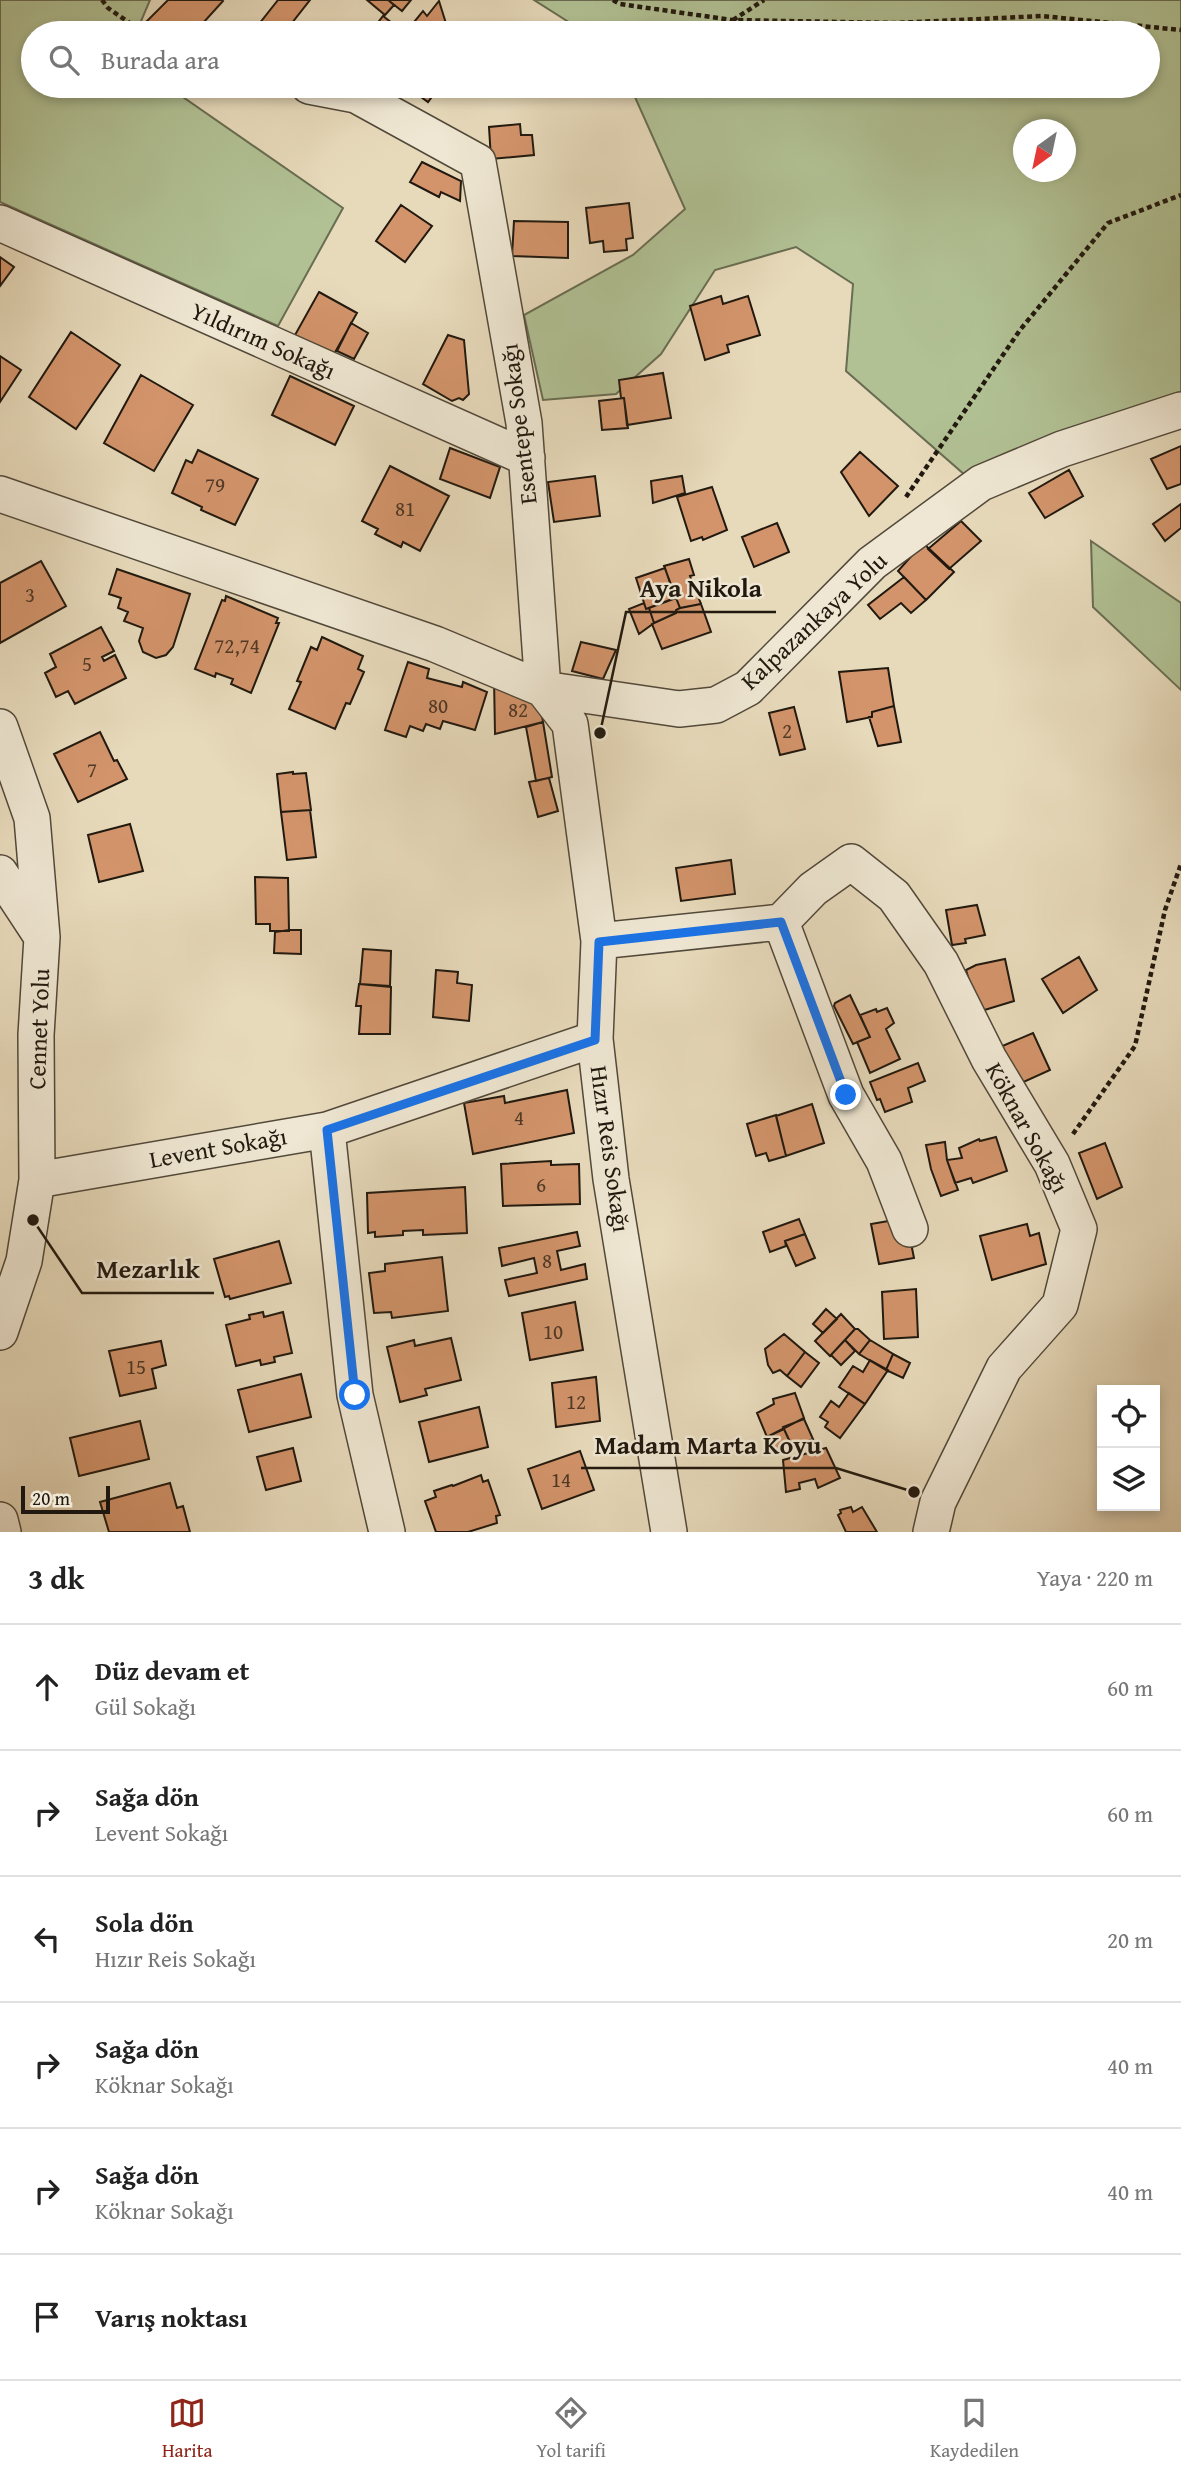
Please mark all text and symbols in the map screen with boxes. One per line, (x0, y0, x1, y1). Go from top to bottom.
search box (21, 21, 1160, 98)
text: Burada ara (101, 40, 220, 79)
icon: search (45, 41, 83, 79)
north arrow (1013, 119, 1076, 182)
street label: Yıldırım Sokağı (185, 293, 341, 388)
street label: Esentepe Sokağı (491, 341, 546, 506)
house number: 79 (205, 469, 225, 500)
house number: 81 (395, 493, 415, 524)
street label: Kalpazankaya Yolu (733, 544, 895, 698)
callout: Aya Nikola (626, 565, 776, 612)
text: Aya Nikola (640, 568, 763, 607)
house number: 3 (25, 579, 35, 610)
house number: 72,74 (214, 630, 260, 661)
house number: 5 (82, 648, 92, 679)
house number: 80 (428, 690, 448, 721)
house number: 82 (508, 694, 528, 725)
house number: 2 (782, 715, 792, 746)
house number: 7 (87, 754, 97, 785)
street label: Cennet Yolu (19, 968, 58, 1090)
street label: Köknar Sokağı (977, 1056, 1078, 1200)
street label: Hızır Reis Sokağı (581, 1063, 640, 1235)
route end (830, 1079, 861, 1110)
house number: 4 (514, 1102, 524, 1133)
street label: Levent Sokağı (146, 1118, 290, 1177)
house number: 6 (536, 1169, 546, 1200)
house number: 8 (542, 1245, 552, 1276)
callout: Mezarlık (82, 1246, 214, 1293)
text: Mezarlık (96, 1249, 200, 1288)
house number: 10 (543, 1316, 563, 1347)
house number: 15 (126, 1351, 146, 1382)
route start (339, 1379, 370, 1410)
map controls (1097, 1385, 1160, 1511)
button: locate (1097, 1385, 1160, 1448)
house number: 12 (566, 1386, 586, 1417)
callout: Madam Marta Koyu (581, 1421, 836, 1468)
text: Madam Marta Koyu (595, 1425, 822, 1464)
button: layers (1097, 1448, 1160, 1511)
house number: 14 (551, 1464, 571, 1495)
scale bar (21, 1483, 110, 1515)
text: 20 m (32, 1484, 70, 1512)
text: 3 dk (28, 1556, 84, 1600)
text: Yaya · 220 m (1037, 1561, 1153, 1594)
text: Düz devam et (95, 1651, 249, 1690)
icon: ahead (28, 1668, 66, 1706)
text: 60 m (1107, 1671, 1153, 1704)
text: Gül Sokağı (95, 1690, 196, 1723)
text: Sağa dön (95, 1777, 199, 1816)
icon: right (28, 1794, 66, 1832)
text: 60 m (1107, 1797, 1153, 1830)
text: Levent Sokağı (95, 1816, 228, 1849)
text: Sola dön (95, 1903, 194, 1942)
icon: left (28, 1920, 66, 1958)
text: 20 m (1107, 1923, 1153, 1956)
text: Hızır Reis Sokağı (95, 1942, 256, 1975)
text: Sağa dön (95, 2029, 199, 2068)
icon: right (28, 2046, 66, 2084)
text: 40 m (1107, 2049, 1153, 2082)
text: Köknar Sokağı (95, 2068, 234, 2101)
text: Sağa dön (95, 2155, 199, 2194)
icon: right (28, 2172, 66, 2210)
text: 40 m (1107, 2175, 1153, 2208)
text: Köknar Sokağı (95, 2194, 234, 2227)
icon: arrive (28, 2298, 66, 2336)
text: Varış noktası (95, 2298, 247, 2337)
tab: Harita (162, 2394, 212, 2464)
tab: Yol tarifi (536, 2394, 606, 2464)
tab: Kaydedilen (930, 2394, 1019, 2464)

